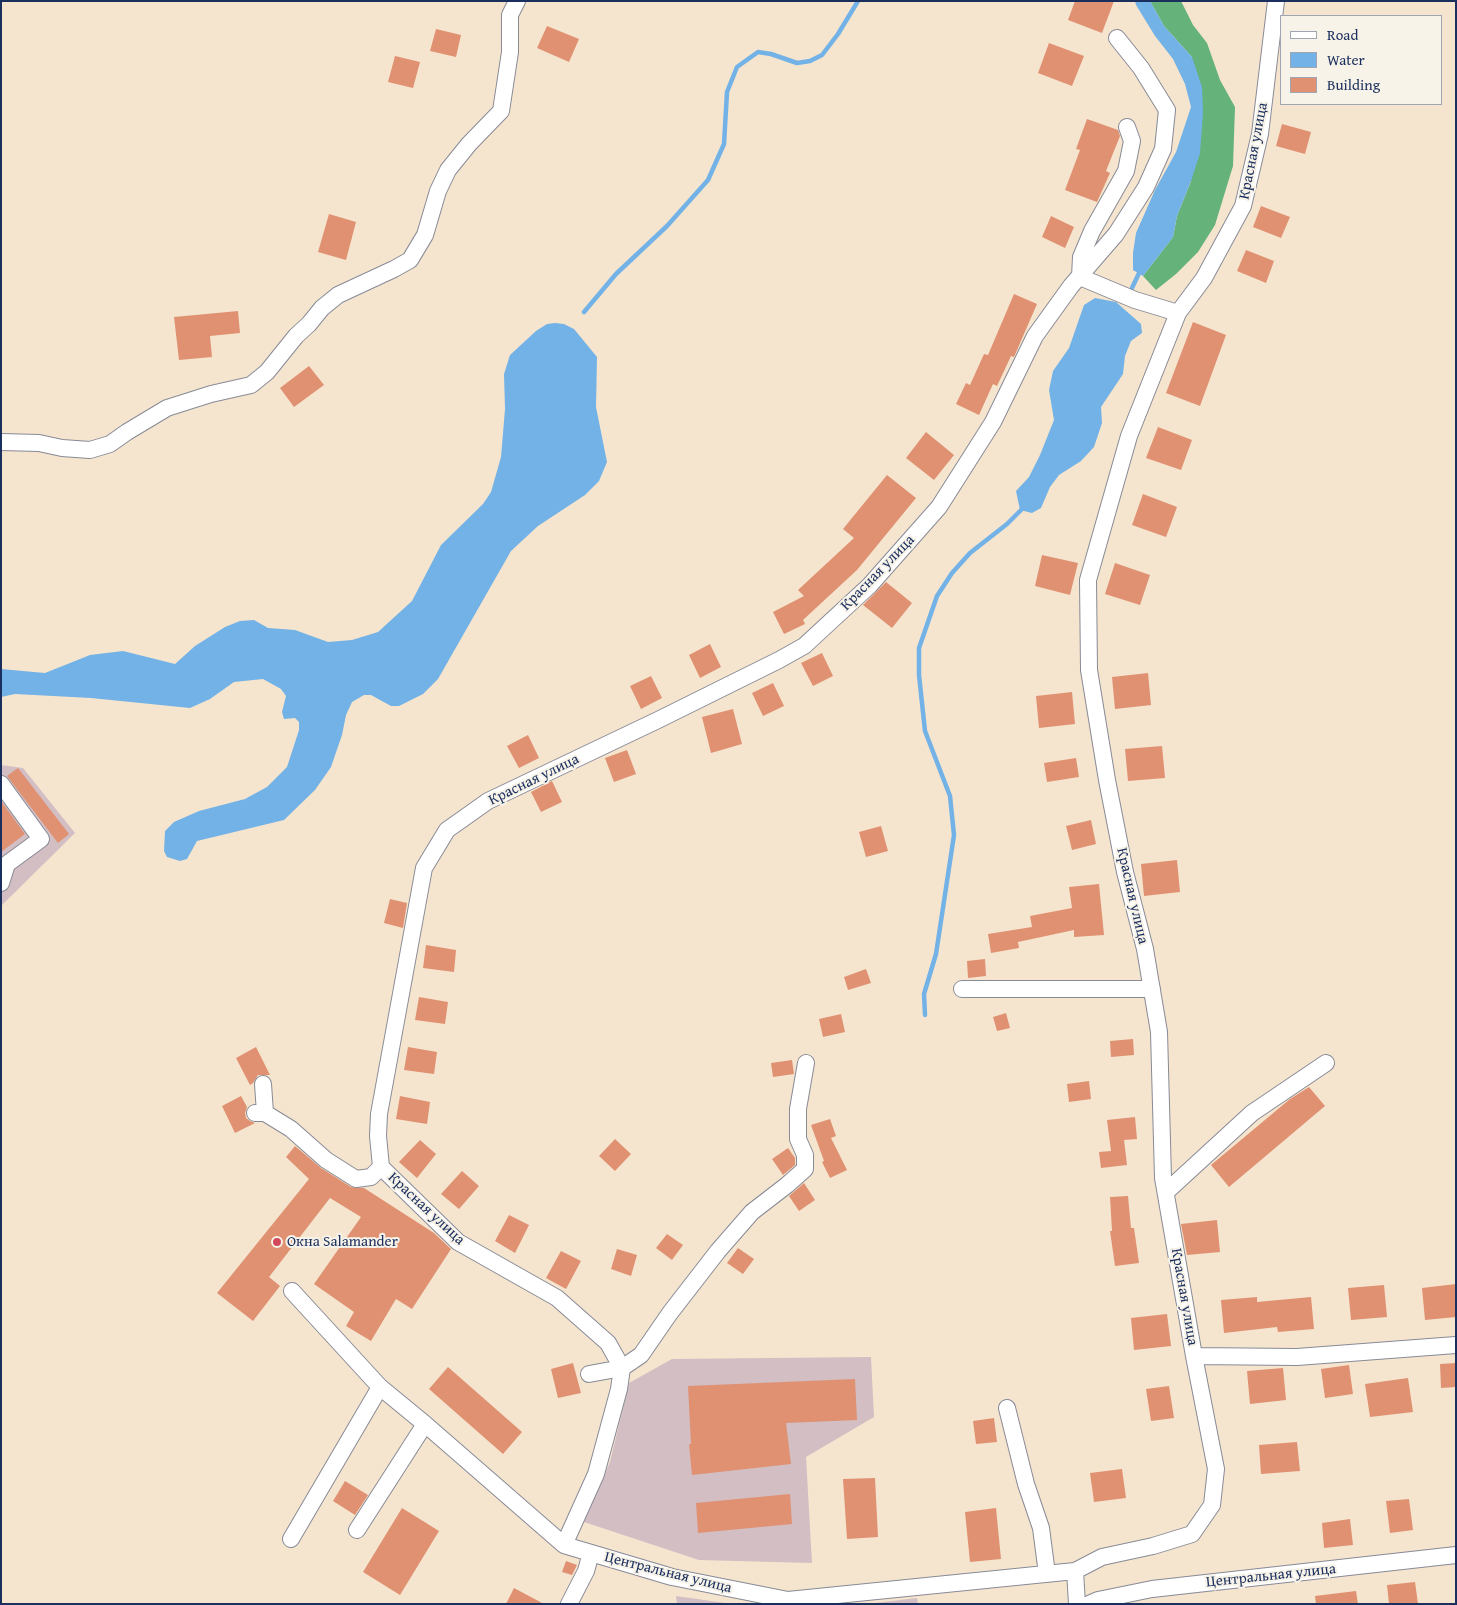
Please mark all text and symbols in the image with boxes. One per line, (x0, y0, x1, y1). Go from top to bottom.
legend (1280, 15, 1442, 105)
text: Road (1327, 24, 1358, 45)
text: Water (1327, 49, 1365, 70)
text: Building (1327, 74, 1380, 95)
street label: Красная улица (1236, 101, 1272, 201)
street label: Красная улица (837, 531, 919, 615)
street label: Красная улица (486, 750, 582, 810)
street label: Красная улица (1112, 846, 1152, 946)
street label: Красная улица (384, 1169, 468, 1249)
place label: Окна Salamander (287, 1233, 398, 1251)
marker: Окна Salamander (271, 1236, 283, 1248)
street label: Красная улица (1167, 1247, 1201, 1347)
street label: Центральная улица (603, 1548, 733, 1598)
street label: Центральная улица (1205, 1560, 1337, 1592)

